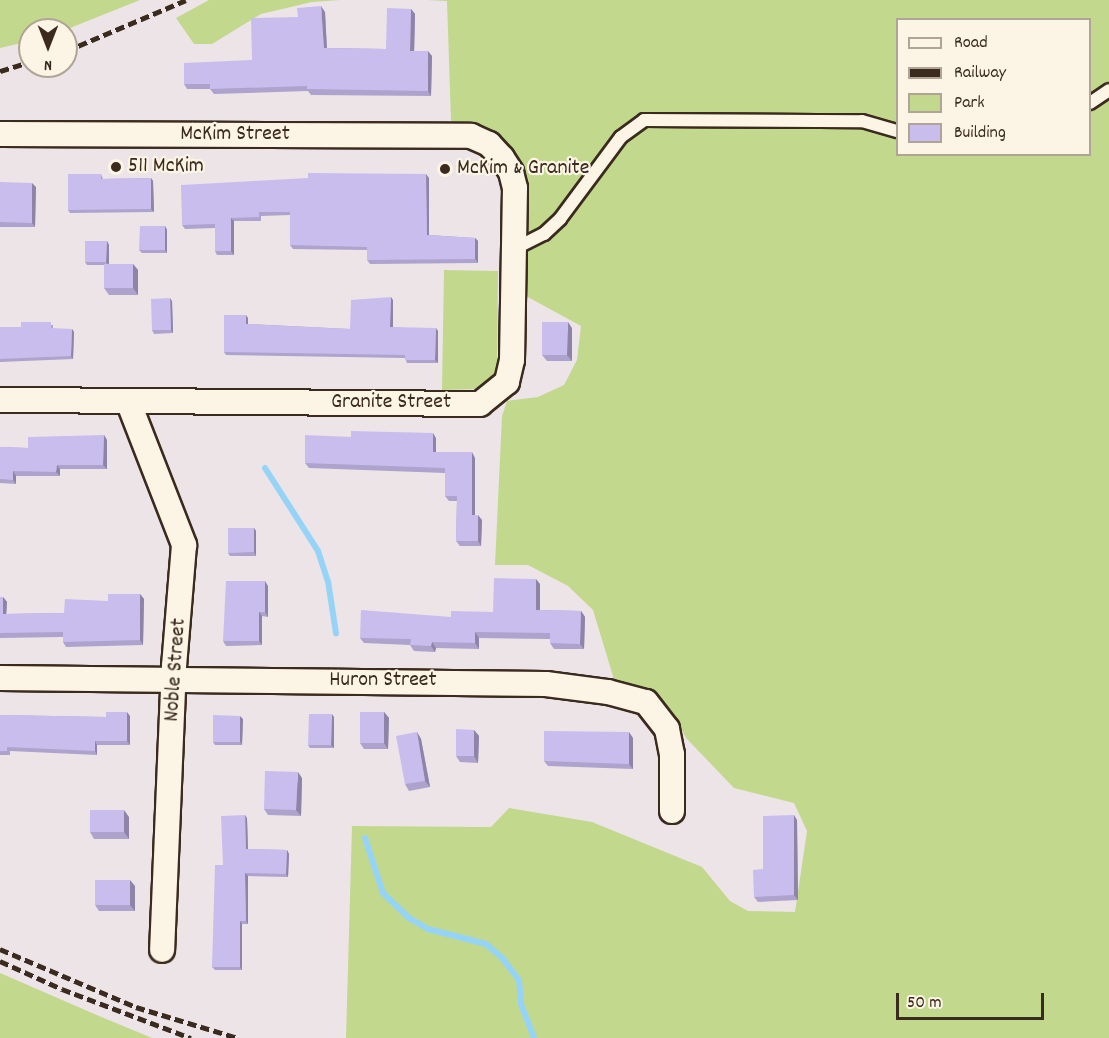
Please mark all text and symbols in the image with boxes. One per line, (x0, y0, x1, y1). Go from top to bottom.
north arrow (18, 18, 78, 78)
legend (896, 18, 1091, 156)
text: Road (954, 31, 988, 56)
text: N (44, 53, 52, 76)
text: Railway (954, 61, 1006, 86)
text: Park (954, 91, 985, 116)
text: Building (954, 121, 1006, 146)
street label: McKim Street (180, 122, 290, 148)
place label: 511 McKim (128, 154, 204, 180)
place label: McKim & Granite (457, 156, 589, 182)
marker: 511 McKim (109, 160, 123, 174)
marker: McKim & Granite (438, 162, 452, 176)
street label: Granite Street (331, 390, 451, 416)
street label: Noble Street (159, 617, 193, 723)
street label: Huron Street (329, 668, 437, 694)
scale bar (899, 981, 1048, 1019)
text: 50 m (907, 991, 942, 1016)

